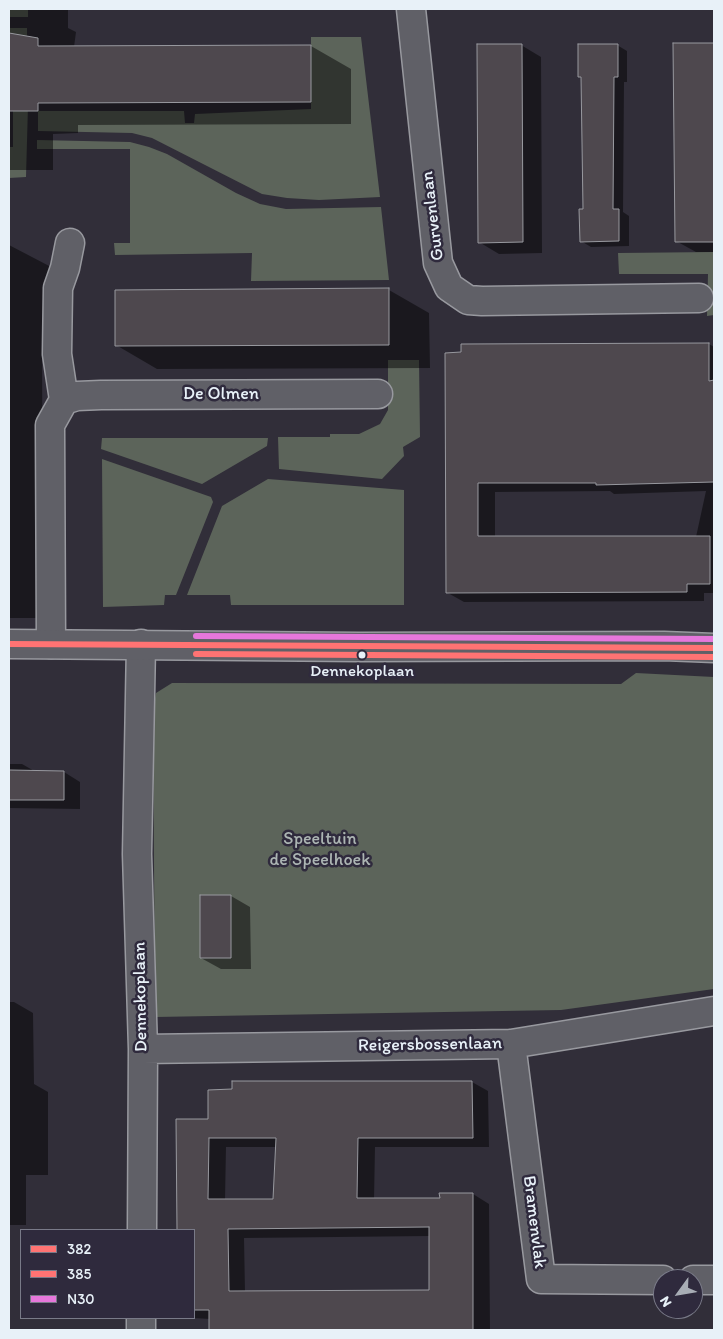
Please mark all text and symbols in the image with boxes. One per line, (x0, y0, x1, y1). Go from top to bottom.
street label: Gurvenlaan (417, 170, 449, 262)
street label: De Olmen (183, 383, 259, 405)
marker: Dennekoplaan (357, 650, 367, 660)
place label: Dennekoplaan (310, 662, 414, 682)
park label: Speeltuin de Speelhoek (270, 828, 370, 871)
street label: Dennekoplaan (129, 942, 153, 1052)
street label: Reigersbossenlaan (358, 1033, 502, 1057)
street label: Bramenvlak (518, 1174, 550, 1270)
legend (20, 1229, 195, 1319)
text: 382 (67, 1240, 91, 1258)
text: 385 (67, 1265, 91, 1283)
north arrow (653, 1269, 703, 1319)
text: N30 (67, 1290, 95, 1308)
text: N (656, 1293, 675, 1310)

